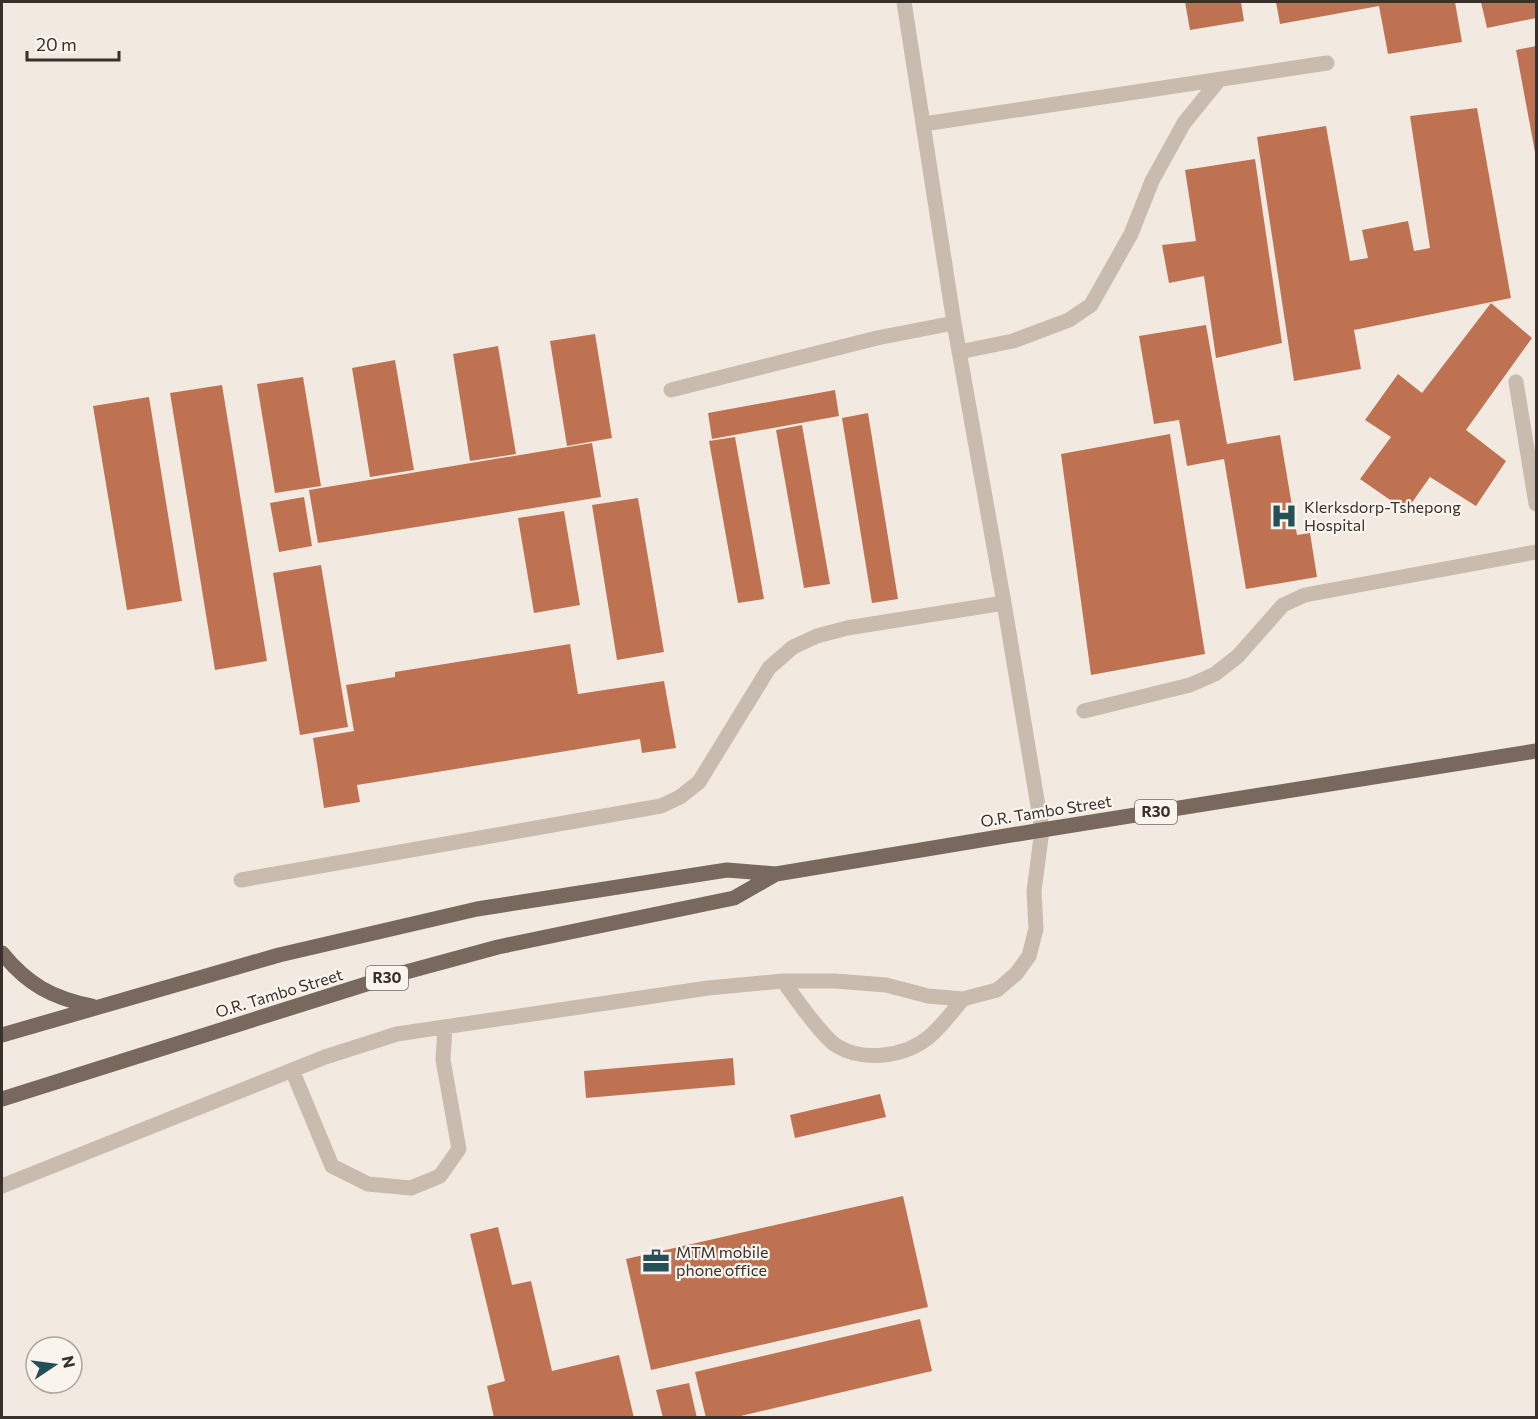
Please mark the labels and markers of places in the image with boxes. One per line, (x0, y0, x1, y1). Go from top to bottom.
place label: Klerksdorp-Tshepong Hospital (1304, 497, 1461, 534)
hospital icon: Klerksdorp-Tshepong Hospital (1269, 501, 1299, 531)
place label: MTM mobile phone office (676, 1242, 768, 1279)
office icon: MTM mobile phone office (641, 1246, 671, 1276)

